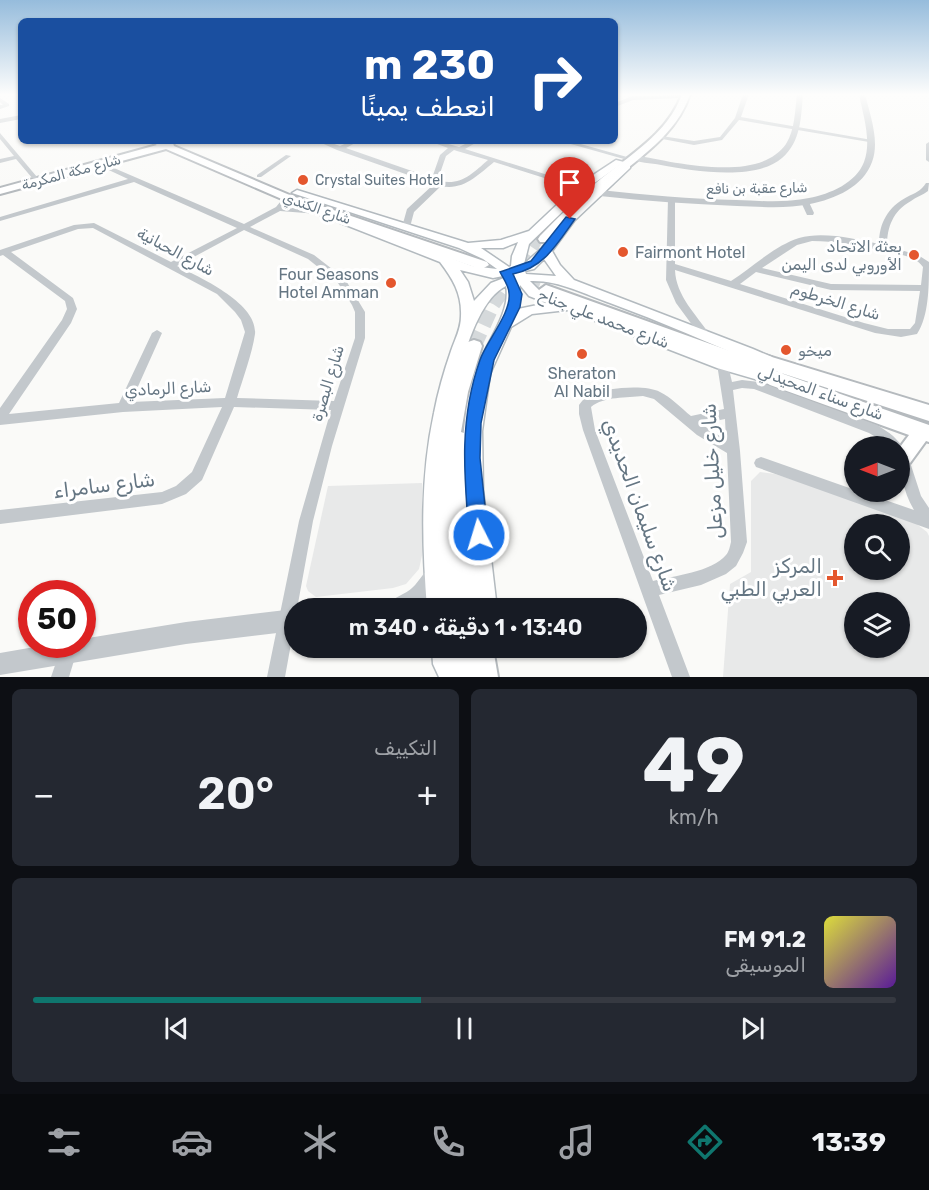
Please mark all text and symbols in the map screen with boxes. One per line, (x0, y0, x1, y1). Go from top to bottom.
text: 230 m (364, 40, 495, 90)
icon: right (516, 42, 594, 120)
text: انعطف يمينًا (360, 91, 495, 123)
street label: شارع مكة المكرمة (20, 151, 123, 196)
pin (544, 157, 595, 219)
icon: arrive (553, 166, 586, 199)
place label: Crystal Suites Hotel (315, 172, 443, 189)
marker: Crystal Suites Hotel (296, 173, 310, 187)
street label: شارع عقبة بن نافع (706, 179, 808, 200)
street label: شارع الكندي (280, 189, 353, 230)
street label: شارع الحبانية (133, 223, 218, 281)
place label: بعثة الاتحاد الأوروبي لدى اليمن (782, 237, 902, 277)
place label: Fairmont Hotel (635, 243, 745, 262)
marker: Fairmont Hotel (616, 245, 630, 259)
marker: بعثة الاتحاد الأوروبي لدى اليمن (907, 248, 921, 262)
place label: Four Seasons Hotel Amman (278, 265, 379, 302)
marker: Four Seasons Hotel Amman (384, 276, 398, 290)
street label: شارع الخرطوم (789, 279, 883, 326)
street label: شارع محمد علي جناح (535, 285, 672, 355)
place label: ميخو (798, 341, 832, 361)
street label: شارع البصرة (307, 343, 350, 424)
marker: ميخو (779, 343, 793, 357)
marker: Sheraton Al Nabil (575, 347, 589, 361)
street label: شارع سناء المحيدلي (755, 361, 886, 427)
place label: Sheraton Al Nabil (548, 364, 616, 401)
street label: شارع الرمادي (124, 377, 212, 402)
street label: شارع خليل مزعل (696, 402, 730, 539)
street label: شارع سليمان الحديدي (596, 415, 682, 595)
north arrow (844, 436, 910, 502)
map controls (844, 436, 910, 658)
street label: شارع سامراء (52, 467, 157, 505)
position arrow (447, 503, 511, 567)
button: search (844, 514, 910, 580)
place label: المركز العربي الطبي (721, 554, 822, 604)
marker: المركز العربي الطبي (826, 569, 844, 587)
speed limit sign: 50 (18, 580, 96, 658)
button: layers (844, 592, 910, 658)
text: 13:40 · 1 دقيقة · 340 m (349, 614, 582, 641)
text: 49 (642, 719, 745, 812)
text: التكييف (374, 736, 438, 760)
text: 20° (197, 767, 274, 820)
text: − (33, 775, 54, 814)
text: + (417, 775, 438, 814)
text: km/h (669, 805, 719, 829)
text: 91.2 FM (724, 926, 806, 953)
text: الموسيقى (725, 953, 806, 977)
icon: previous (160, 1012, 193, 1045)
icon: pause (448, 1012, 481, 1045)
icon: next (736, 1012, 769, 1045)
icon: filters (43, 1121, 85, 1163)
icon: car (171, 1121, 213, 1163)
icon: climate (299, 1121, 341, 1163)
icon: phone (427, 1121, 469, 1163)
icon: music (556, 1121, 598, 1163)
icon: directions (684, 1121, 726, 1163)
text: 13:39 (812, 1126, 886, 1158)

